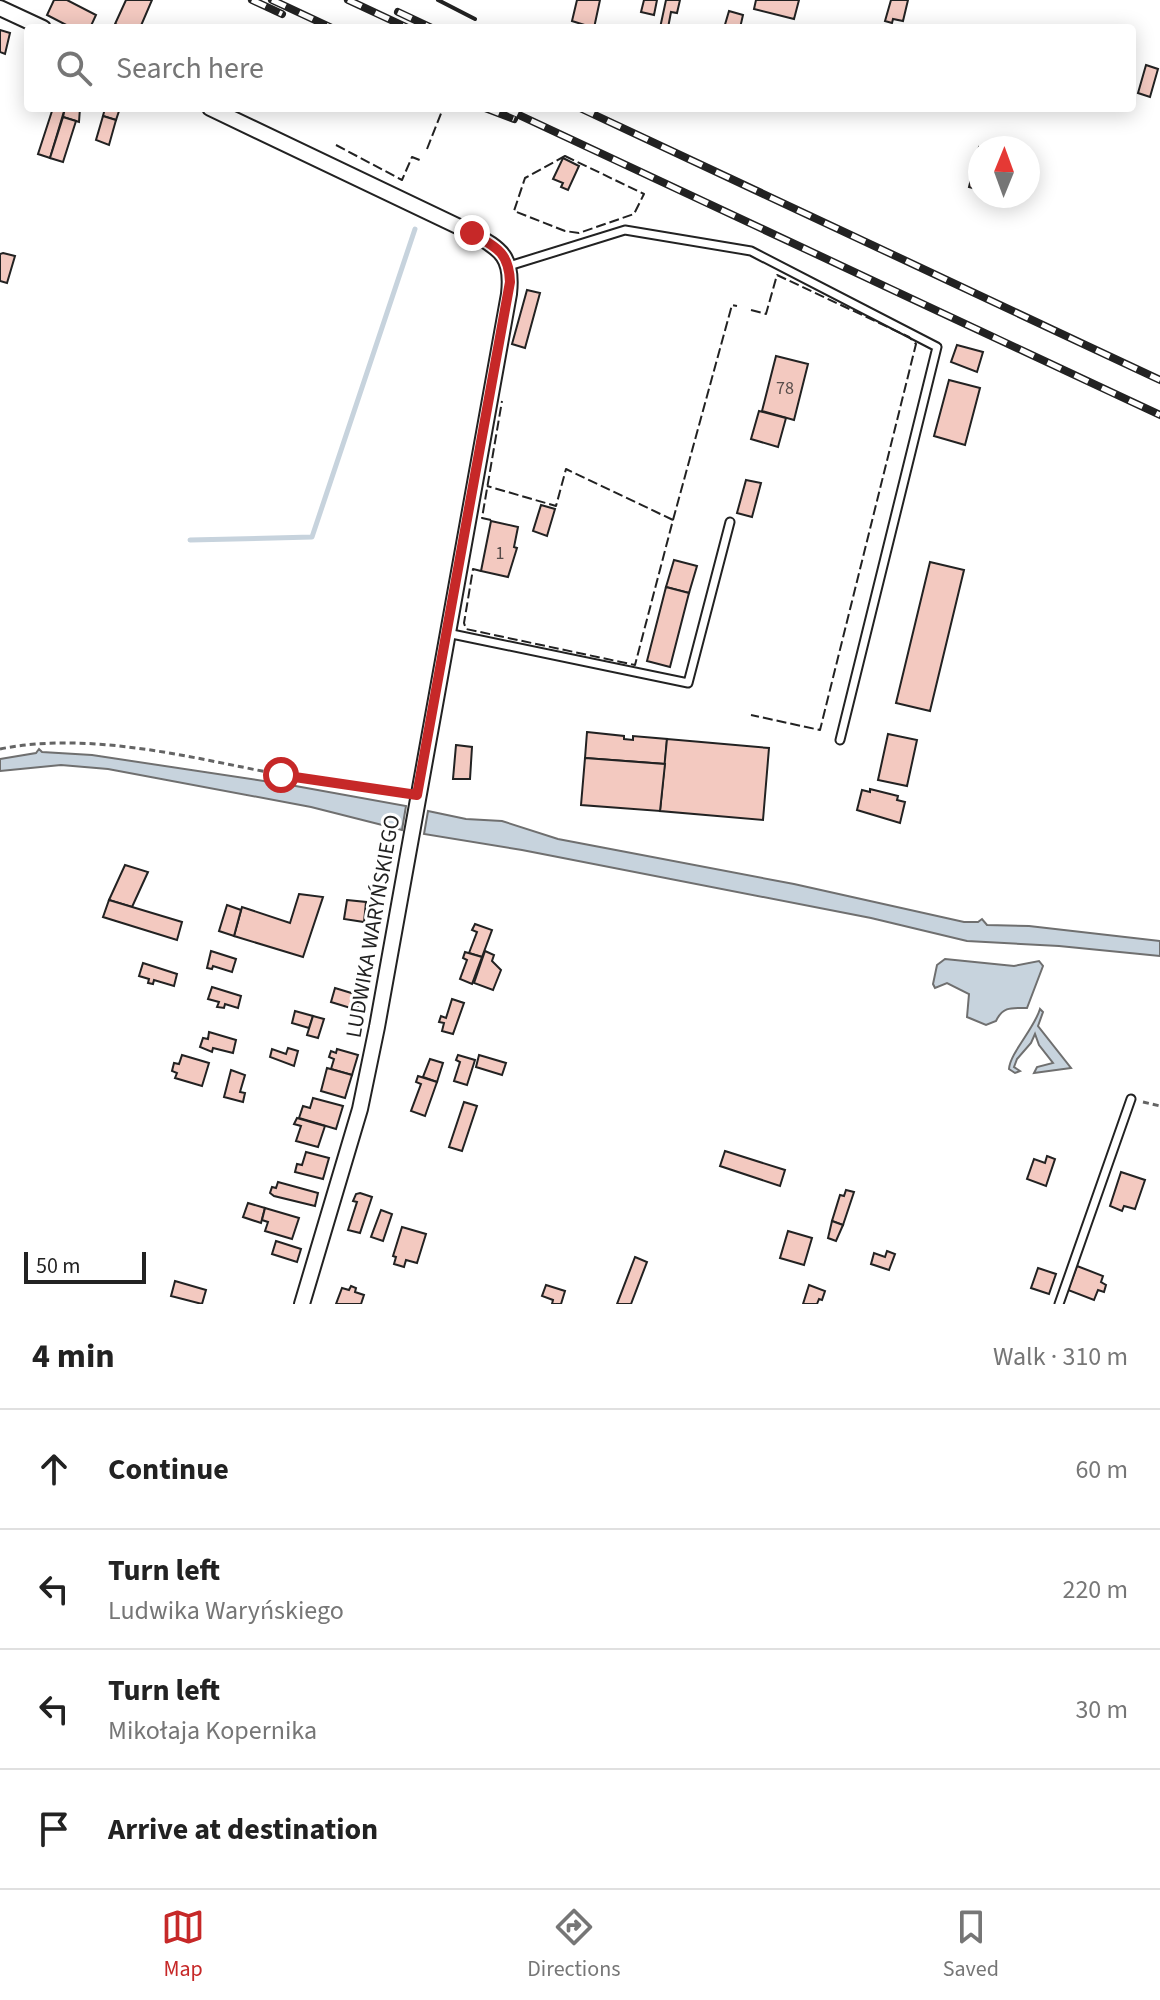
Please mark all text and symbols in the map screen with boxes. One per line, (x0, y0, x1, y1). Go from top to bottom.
search box (24, 24, 1136, 112)
icon: search (52, 46, 96, 90)
text: Search here (116, 47, 264, 90)
north arrow (968, 136, 1040, 208)
route end (454, 215, 490, 251)
house number: 78 (776, 376, 794, 401)
house number: 1 (496, 541, 504, 566)
route start (263, 757, 299, 793)
street label: LUDWIKA WARYŃSKIEGO (338, 812, 408, 1040)
scale bar (24, 1248, 146, 1284)
text: 50 m (36, 1250, 81, 1282)
text: 4 min (32, 1332, 115, 1381)
text: Walk · 310 m (993, 1338, 1128, 1375)
icon: ahead (32, 1447, 76, 1491)
text: Continue (108, 1448, 229, 1491)
text: 60 m (1075, 1451, 1128, 1488)
text: Turn left (108, 1549, 220, 1592)
icon: left (32, 1567, 76, 1611)
text: 220 m (1062, 1571, 1128, 1608)
text: Ludwika Waryńskiego (108, 1592, 344, 1629)
text: Turn left (108, 1669, 220, 1712)
icon: left (32, 1687, 76, 1731)
text: 30 m (1075, 1691, 1128, 1728)
text: Mikołaja Kopernika (108, 1712, 317, 1749)
icon: arrive (32, 1807, 76, 1851)
text: Arrive at destination (108, 1808, 378, 1851)
tab: Map (161, 1905, 205, 1985)
tab: Directions (527, 1905, 620, 1985)
tab: Saved (943, 1905, 999, 1985)

